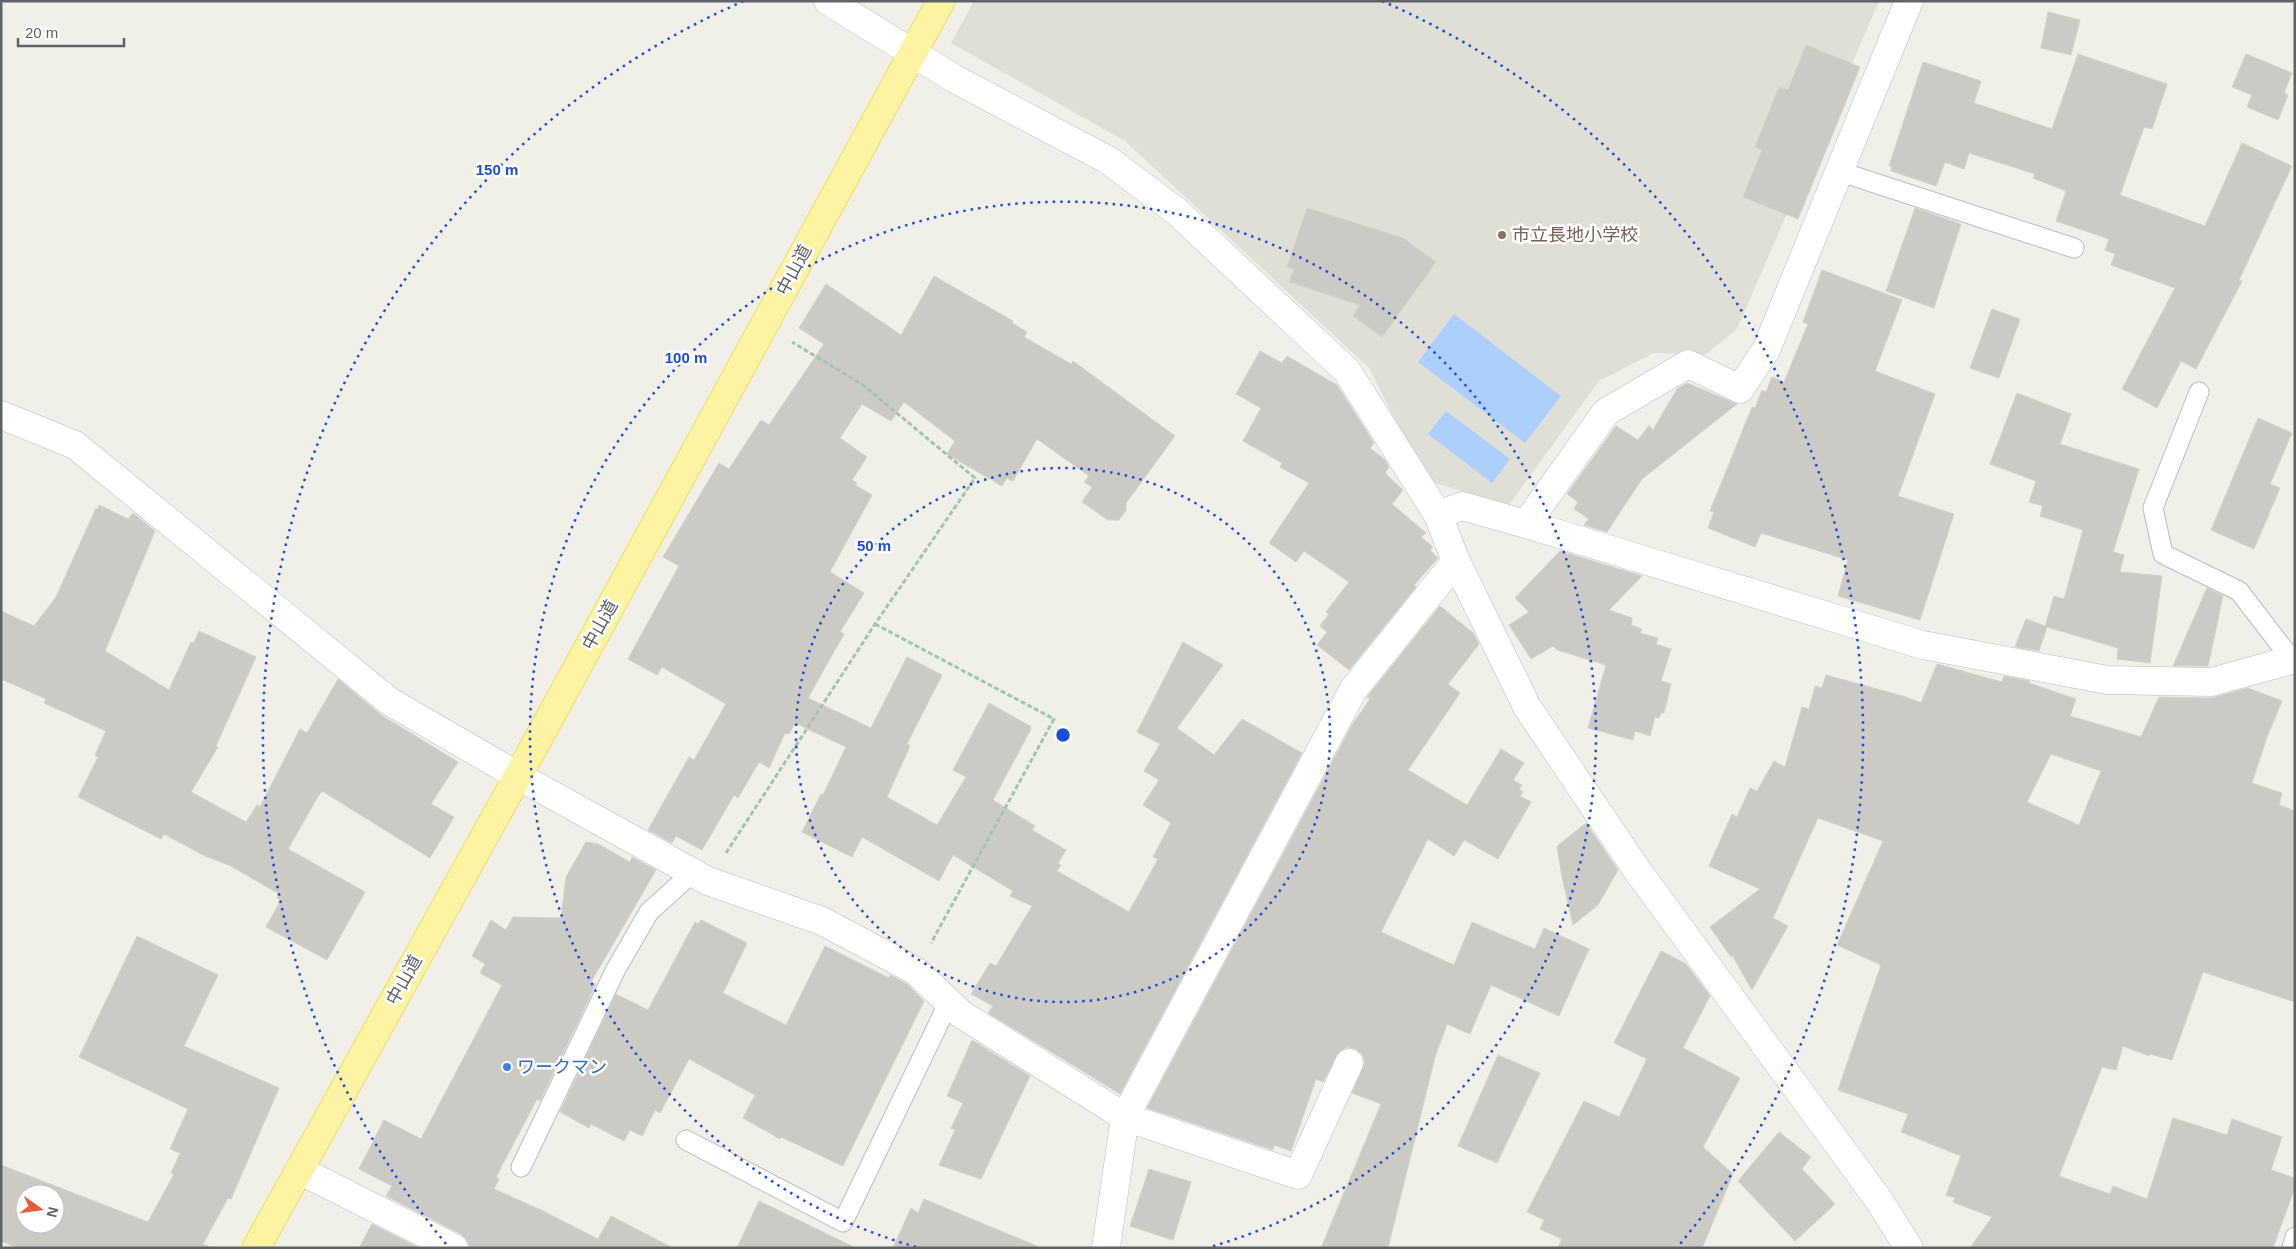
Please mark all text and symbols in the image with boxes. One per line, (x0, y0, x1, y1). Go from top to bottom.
scale bar (18, 15, 124, 47)
text: 20 m (25, 24, 58, 41)
text: 150 m (476, 161, 518, 178)
place label: 市立長地小学校 (1512, 225, 1638, 245)
marker: 市立長地小学校 (1496, 229, 1508, 241)
street label: 中山道 (772, 241, 816, 299)
text: 100 m (665, 349, 707, 366)
text: 50 m (857, 537, 891, 554)
street label: 中山道 (578, 597, 622, 653)
centre of rings (1054, 726, 1072, 744)
street label: 中山道 (382, 952, 426, 1008)
place label: ワークマン (517, 1057, 607, 1077)
marker: ワークマン (501, 1061, 513, 1073)
north arrow (15, 1184, 65, 1234)
text: N (44, 1205, 62, 1219)

